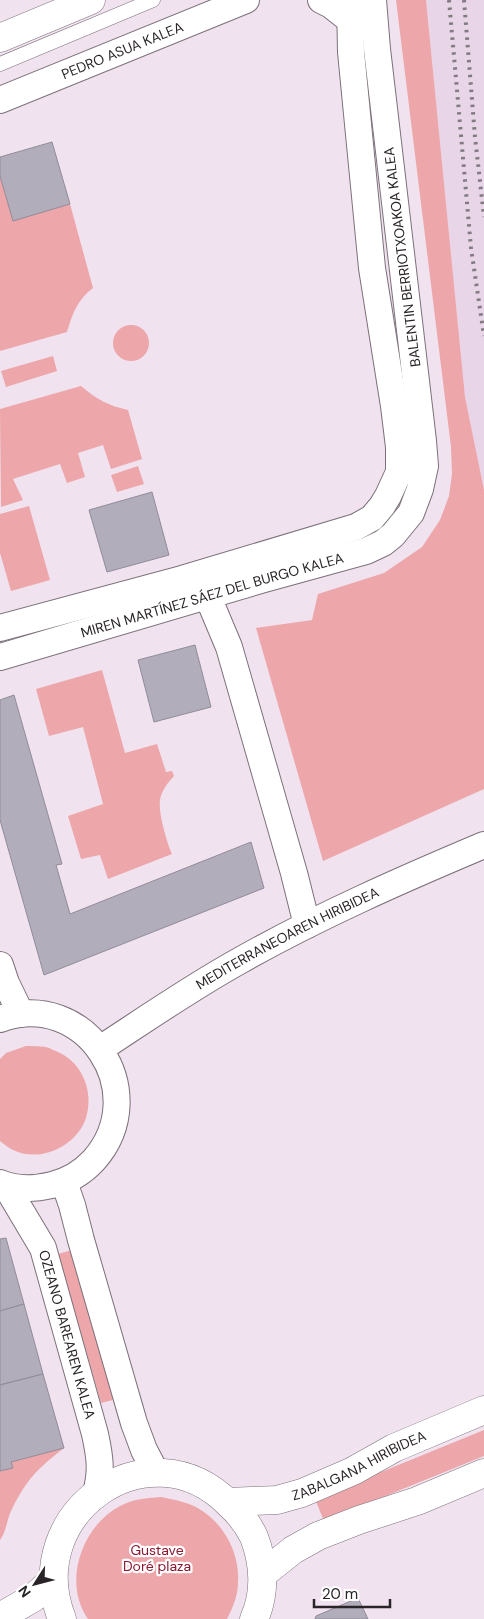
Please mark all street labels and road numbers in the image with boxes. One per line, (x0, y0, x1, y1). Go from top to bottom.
street label: PEDRO ASUA KALEA (59, 17, 186, 83)
street label: BALENTIN BERRIOTXOAKOA KALEA (380, 146, 424, 368)
street label: MIREN MARTÍNEZ SÁEZ DEL BURGO KALEA (79, 549, 346, 642)
street label: MEDITERRANEOAREN HIRIBIDEA (192, 883, 382, 993)
street label: OZEANO BAREAREN KALEA (35, 1248, 99, 1421)
street label: ZABALGANA HIRIBIDEA (290, 1427, 429, 1504)

